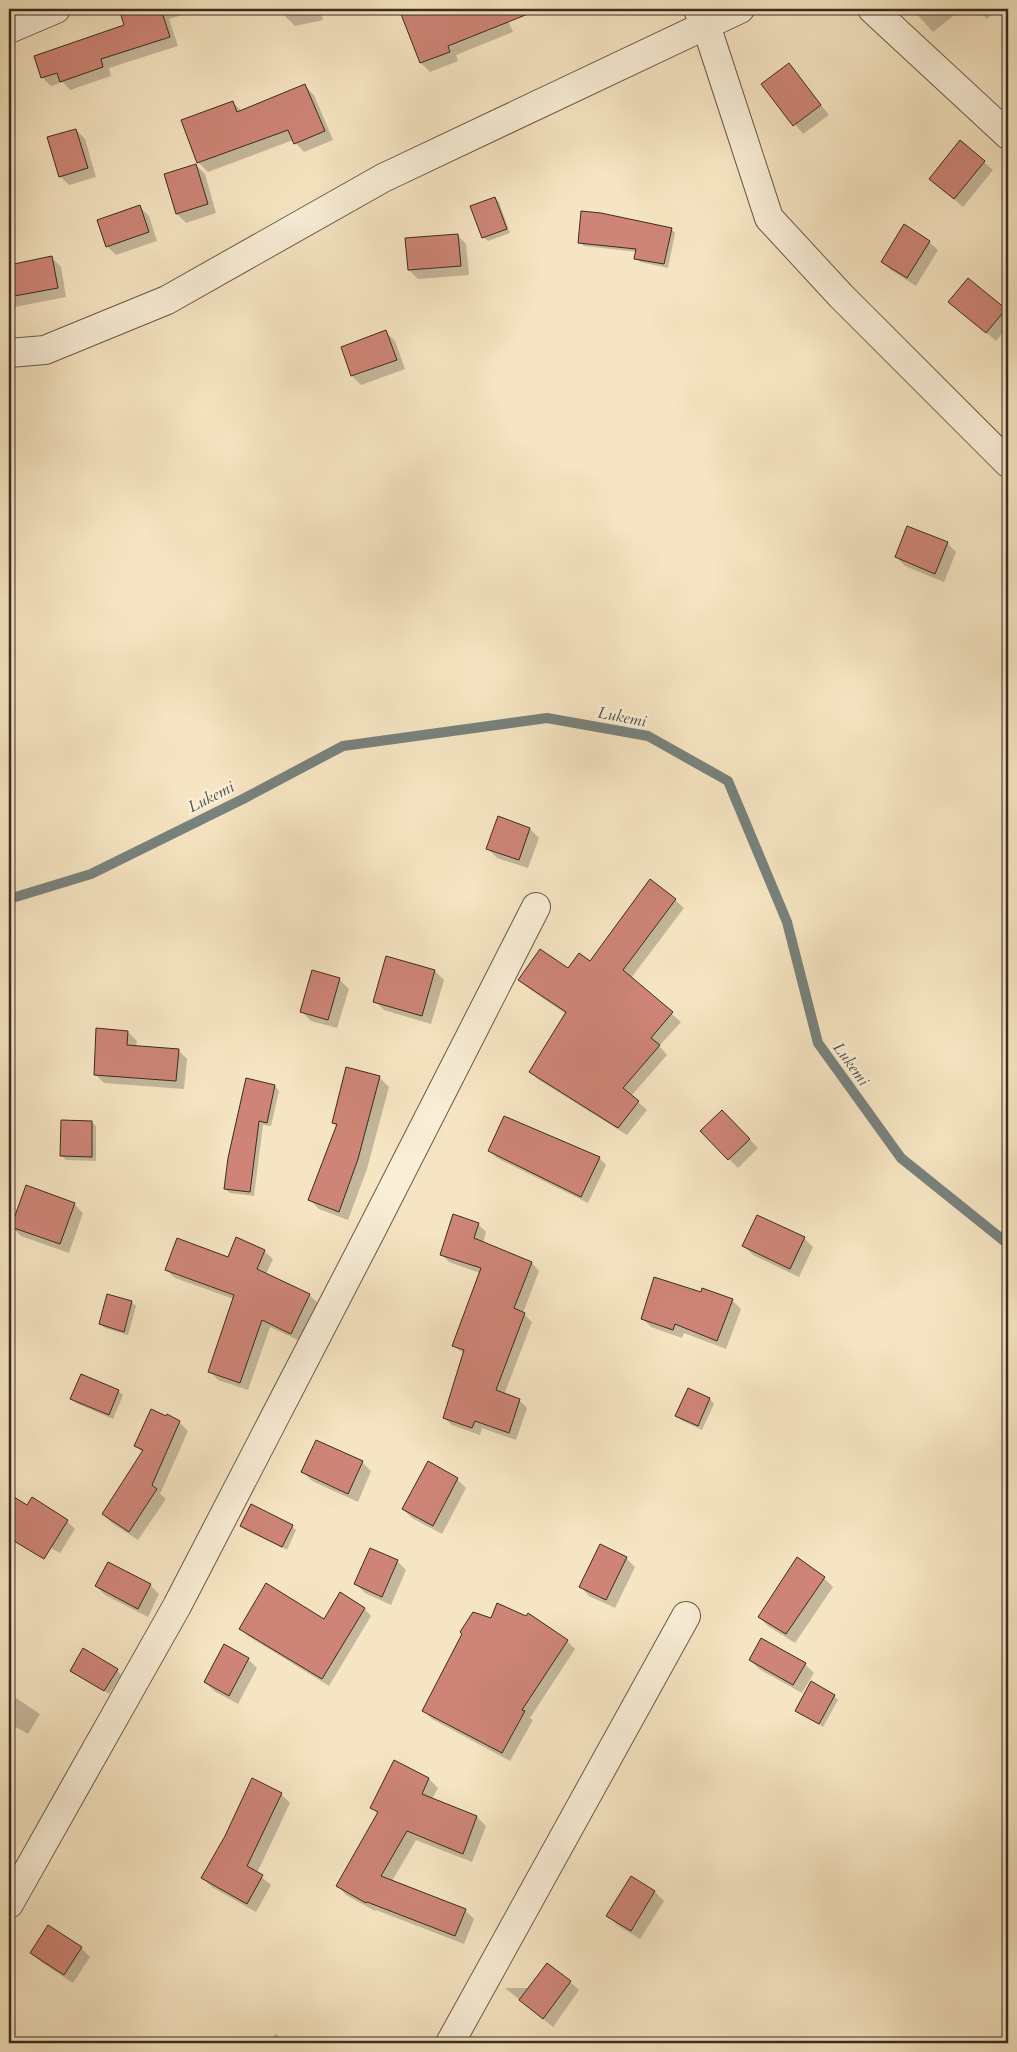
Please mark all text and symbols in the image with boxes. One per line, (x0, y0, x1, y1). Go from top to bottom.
water label: Lukemi (596, 702, 649, 733)
water label: Lukemi (184, 776, 238, 818)
water label: Lukemi (828, 1038, 875, 1091)

